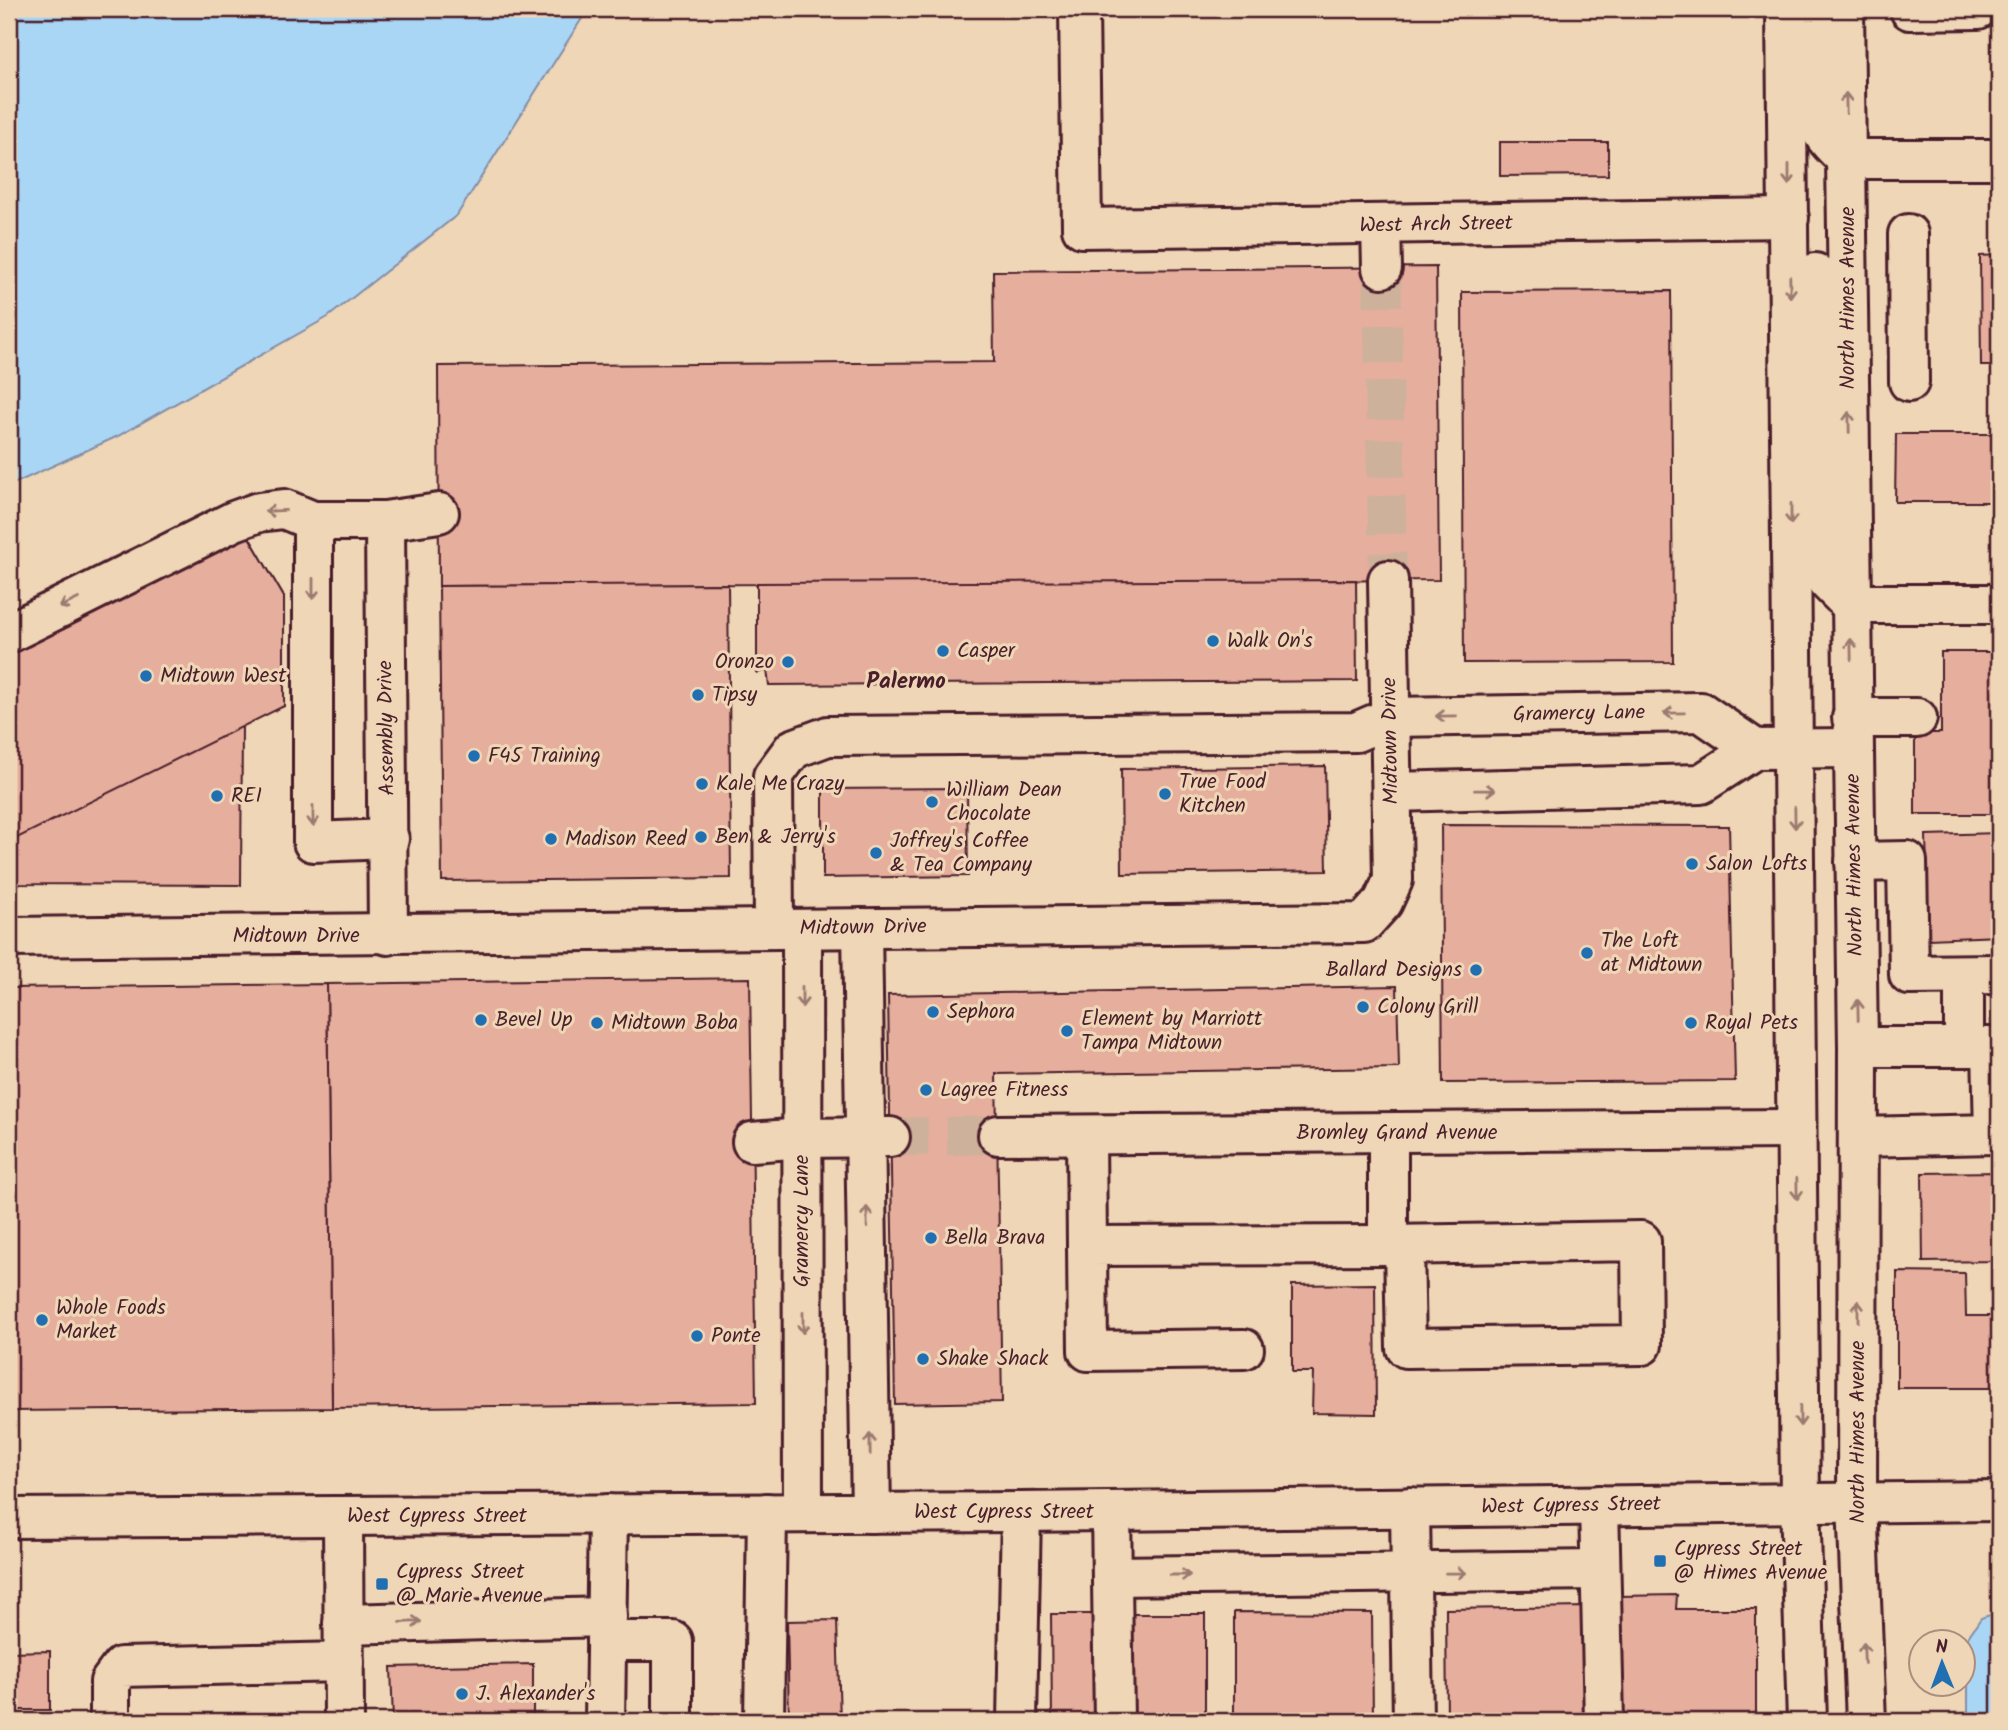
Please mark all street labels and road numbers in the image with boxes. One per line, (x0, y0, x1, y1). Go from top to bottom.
street label: North Himes Avenue (1832, 206, 1865, 389)
street label: West Arch Street (1359, 207, 1514, 243)
street label: Assembly Drive (369, 660, 405, 796)
street label: Midtown Drive (1373, 677, 1409, 805)
street label: Gramercy Lane (1513, 696, 1646, 732)
street label: North Himes Avenue (1837, 773, 1873, 957)
street label: Midtown Drive (799, 910, 927, 946)
street label: Midtown Drive (232, 920, 360, 953)
street label: Bromley Grand Avenue (1297, 1117, 1498, 1150)
street label: Gramercy Lane (786, 1154, 819, 1287)
street label: North Himes Avenue (1842, 1340, 1875, 1523)
street label: West Cypress Street (1481, 1488, 1662, 1524)
street label: West Cypress Street (914, 1496, 1095, 1529)
street label: West Cypress Street (347, 1500, 528, 1533)

